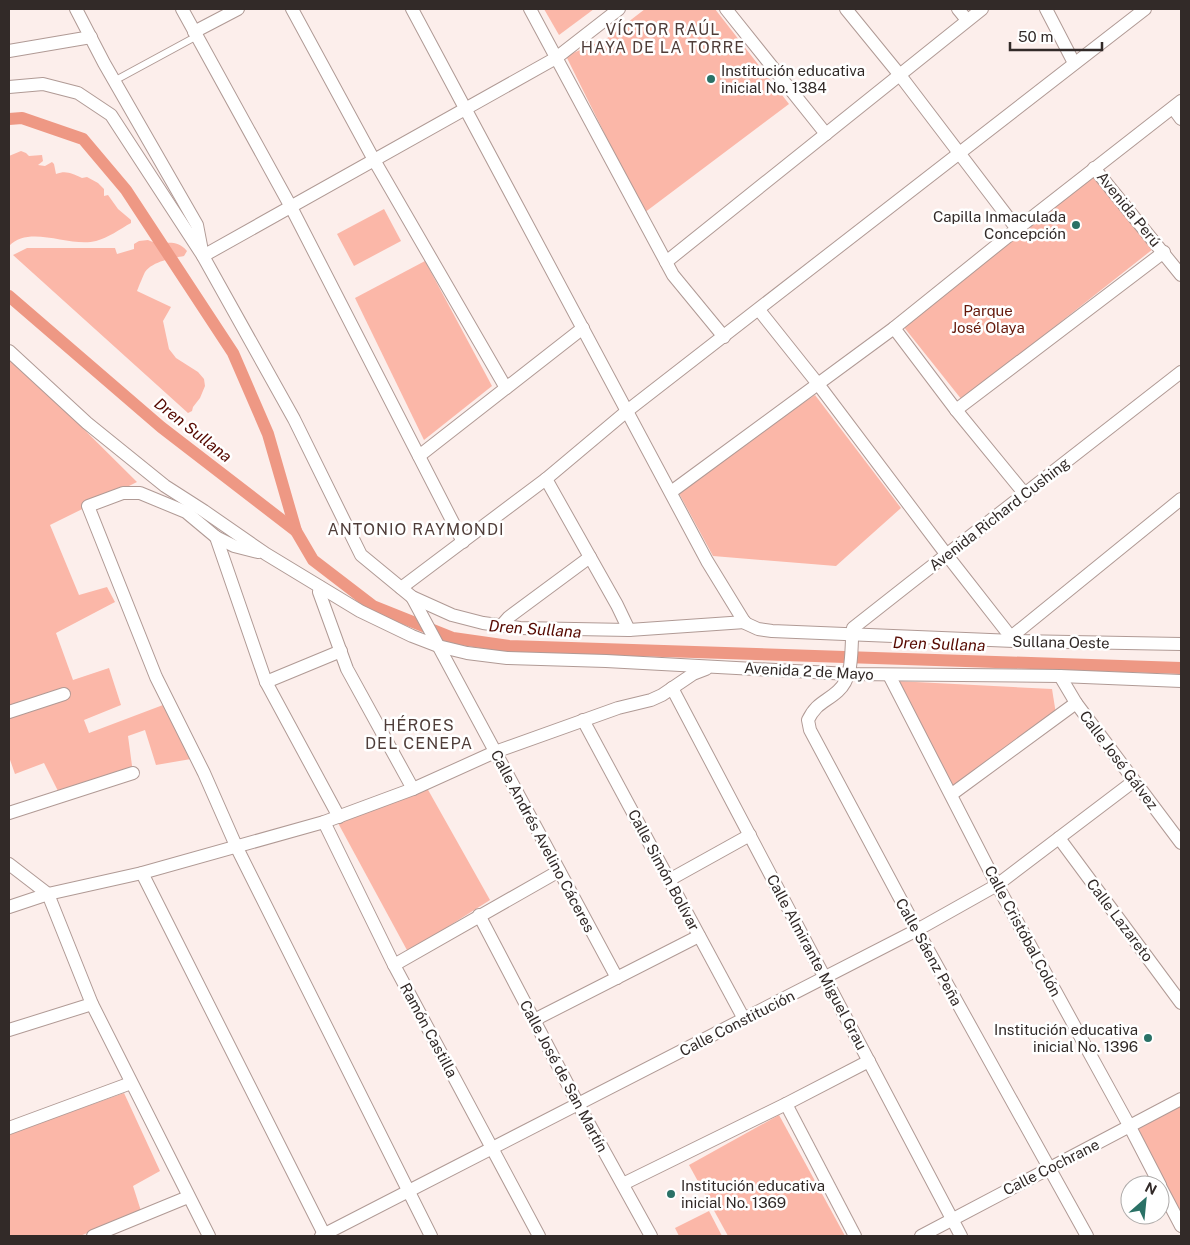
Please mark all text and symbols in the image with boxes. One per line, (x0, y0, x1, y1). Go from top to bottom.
district label: VÍCTOR RAÚL HAYA DE LA TORRE (581, 19, 745, 57)
scale bar (1010, 20, 1102, 52)
text: 50 m (1018, 28, 1053, 45)
place label: Institución educativa inicial No. 1384 (721, 62, 865, 96)
marker: Institución educativa inicial No. 1384 (705, 73, 717, 85)
street label: Avenida Perú (1094, 168, 1164, 250)
place label: Capilla Inmaculada Concepción (933, 208, 1066, 242)
marker: Capilla Inmaculada Concepción (1070, 219, 1082, 231)
park label: Parque José Olaya (951, 302, 1025, 336)
water label: Dren Sullana (151, 394, 235, 466)
street label: Avenida Richard Cushing (926, 454, 1072, 574)
district label: ANTONIO RAYMONDI (327, 520, 505, 539)
water label: Dren Sullana (488, 616, 582, 642)
water label: Dren Sullana (892, 633, 986, 655)
street label: Sullana Oeste (1012, 633, 1110, 651)
street label: Avenida 2 de Mayo (744, 659, 874, 683)
street label: Calle José Gálvez (1076, 707, 1162, 813)
district label: HÉROES DEL CENEPA (365, 715, 473, 753)
street label: Calle Andrés Avelino Cáceres (488, 747, 598, 935)
street label: Calle Simón Bolívar (625, 806, 703, 934)
street label: Calle Cristóbal Colón (981, 863, 1065, 999)
street label: Calle Almirante Miguel Grau (764, 872, 870, 1052)
street label: Calle Lazareto (1083, 875, 1157, 965)
street label: Calle Sáenz Peña (892, 895, 966, 1009)
street label: Ramón Castilla (397, 980, 461, 1080)
street label: Calle Constitución (677, 987, 797, 1059)
street label: Calle José de San Martín (517, 997, 611, 1155)
place label: Institución educativa inicial No. 1396 (994, 1021, 1138, 1055)
marker: Institución educativa inicial No. 1396 (1142, 1032, 1154, 1044)
street label: Calle Cochrane (1000, 1135, 1102, 1199)
north arrow (1120, 1175, 1170, 1225)
place label: Institución educativa inicial No. 1369 (681, 1177, 825, 1211)
text: N (1142, 1179, 1159, 1198)
marker: Institución educativa inicial No. 1369 (665, 1188, 677, 1200)

